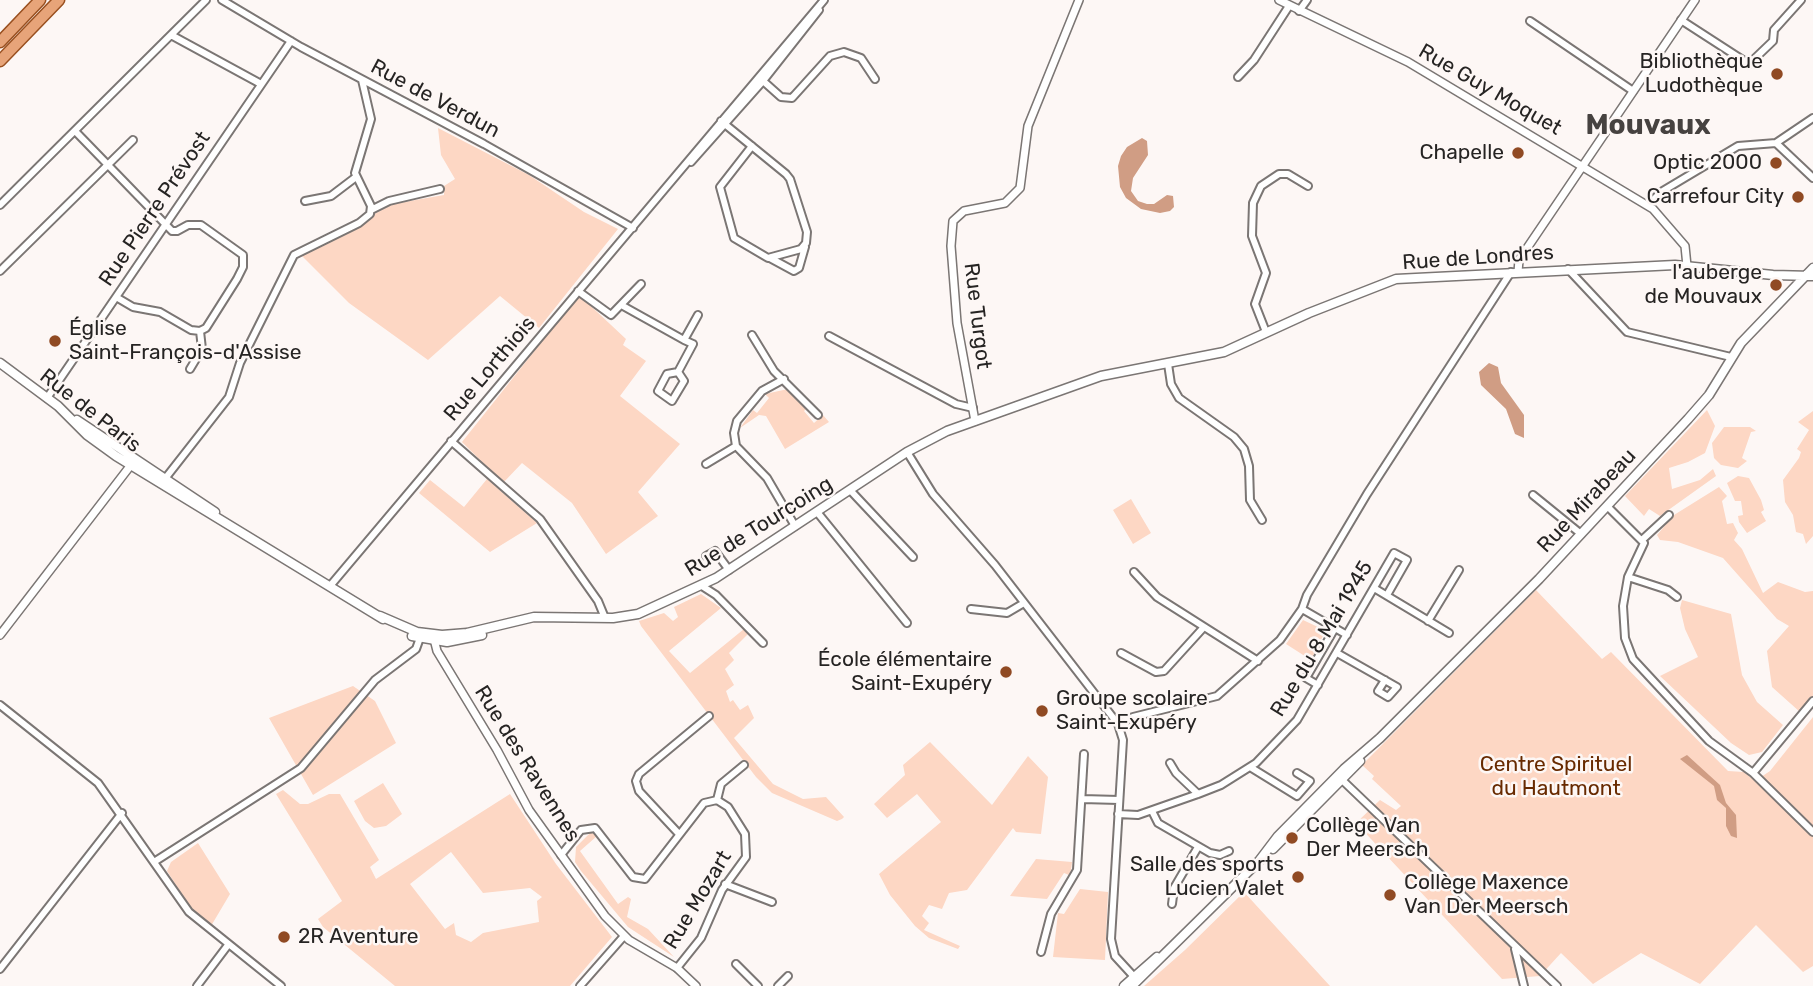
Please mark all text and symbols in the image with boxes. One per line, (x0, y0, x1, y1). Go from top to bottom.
street label: Rue Guy Moquet (1414, 39, 1566, 141)
place label: Bibliothèque Ludothèque (1640, 49, 1763, 99)
street label: Rue de Verdun (366, 54, 504, 144)
marker: Bibliothèque Ludothèque (1769, 66, 1785, 82)
district label: Mouvaux (1585, 109, 1711, 143)
street label: Rue Pierre Prévost (94, 127, 216, 291)
place label: Chapelle (1419, 140, 1504, 166)
marker: Chapelle (1510, 145, 1526, 161)
place label: Optic 2000 (1653, 150, 1762, 176)
marker: Optic 2000 (1768, 155, 1784, 171)
place label: Carrefour City (1646, 184, 1784, 210)
marker: Carrefour City (1790, 189, 1806, 205)
street label: Rue de Londres (1401, 240, 1555, 276)
place label: l'auberge de Mouvaux (1644, 260, 1762, 310)
street label: Rue Turgot (958, 261, 996, 371)
marker: l'auberge de Mouvaux (1768, 277, 1784, 293)
street label: Rue Lorthiois (439, 312, 541, 426)
place label: Église Saint-François-d'Assise (69, 316, 302, 366)
marker: Église Saint-François-d'Assise (47, 333, 63, 349)
street label: Rue de Paris (34, 364, 146, 458)
street label: Rue Mirabeau (1532, 444, 1642, 558)
street label: Rue de Tourcoing (681, 471, 837, 583)
street label: Rue du 8 Mai 1945 (1266, 557, 1378, 721)
place label: École élémentaire Saint-Exupéry (818, 647, 992, 697)
marker: École élémentaire Saint-Exupéry (998, 664, 1014, 680)
street label: Rue des Ravennes (469, 681, 585, 847)
place label: Groupe scolaire Saint-Exupéry (1056, 686, 1208, 736)
marker: Groupe scolaire Saint-Exupéry (1034, 703, 1050, 719)
park label: Centre Spirituel du Hautmont (1480, 752, 1632, 802)
place label: Collège Van Der Meersch (1306, 813, 1429, 863)
marker: Collège Van Der Meersch (1284, 830, 1300, 846)
street label: Rue Mozart (659, 846, 737, 954)
place label: Salle des sports Lucien Valet (1130, 852, 1284, 902)
marker: Salle des sports Lucien Valet (1290, 869, 1306, 885)
place label: Collège Maxence Van Der Meersch (1404, 870, 1569, 920)
marker: Collège Maxence Van Der Meersch (1382, 887, 1398, 903)
place label: 2R Aventure (298, 924, 419, 950)
marker: 2R Aventure (276, 929, 292, 945)

